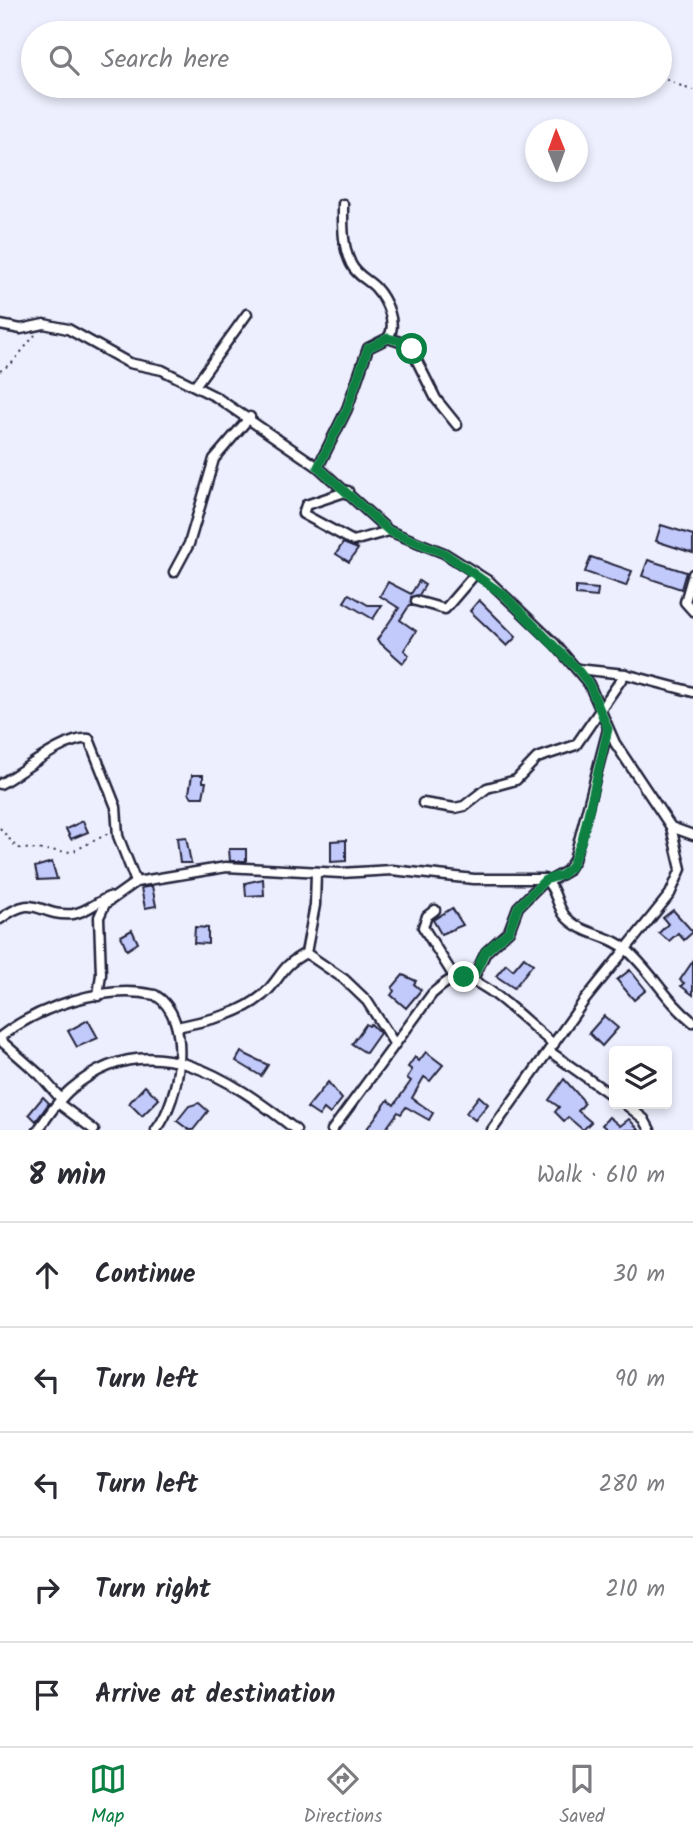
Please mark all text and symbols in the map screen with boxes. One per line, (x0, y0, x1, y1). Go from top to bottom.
search box (21, 21, 672, 98)
text: Search here (101, 39, 229, 81)
icon: search (45, 41, 83, 79)
north arrow (525, 119, 588, 182)
route start (396, 333, 427, 364)
route end (448, 961, 479, 992)
map controls (609, 1046, 672, 1109)
button: layers (609, 1046, 672, 1109)
text: 8 min (28, 1152, 106, 1200)
text: Walk · 610 m (537, 1158, 665, 1194)
text: Continue (95, 1254, 196, 1296)
icon: ahead (28, 1256, 66, 1294)
text: 30 m (613, 1257, 665, 1293)
text: Turn left (95, 1359, 198, 1401)
icon: left (28, 1361, 66, 1399)
text: 90 m (615, 1362, 665, 1398)
text: Turn left (95, 1464, 198, 1506)
icon: left (28, 1466, 66, 1504)
text: 280 m (599, 1467, 665, 1503)
text: Turn right (95, 1569, 211, 1611)
icon: right (28, 1571, 66, 1609)
text: 210 m (605, 1572, 665, 1608)
text: Arrive at destination (95, 1674, 335, 1716)
icon: arrive (28, 1676, 66, 1714)
tab: Map (89, 1760, 127, 1832)
tab: Directions (304, 1760, 382, 1832)
tab: Saved (559, 1760, 604, 1832)

